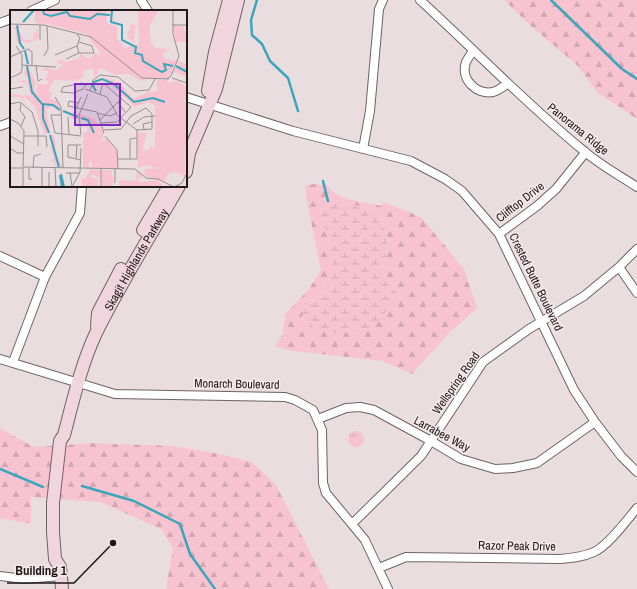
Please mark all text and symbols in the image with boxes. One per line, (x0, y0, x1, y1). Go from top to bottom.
inset map (10, 10, 187, 187)
street label: Panorama Ridge (544, 99, 612, 159)
street label: Clifftop Drive (493, 178, 547, 226)
street label: Skagit Highlands Parkway (101, 206, 172, 314)
street label: Crested Butte Boulevard (505, 230, 567, 334)
street label: Wellspring Road (429, 349, 483, 417)
street label: Monarch Boulevard (194, 375, 280, 393)
street label: Larrabee Way (411, 413, 473, 456)
street label: Razor Peak Drive (478, 537, 556, 555)
callout: Building 1 (7, 558, 74, 583)
text: Building 1 (15, 562, 67, 579)

